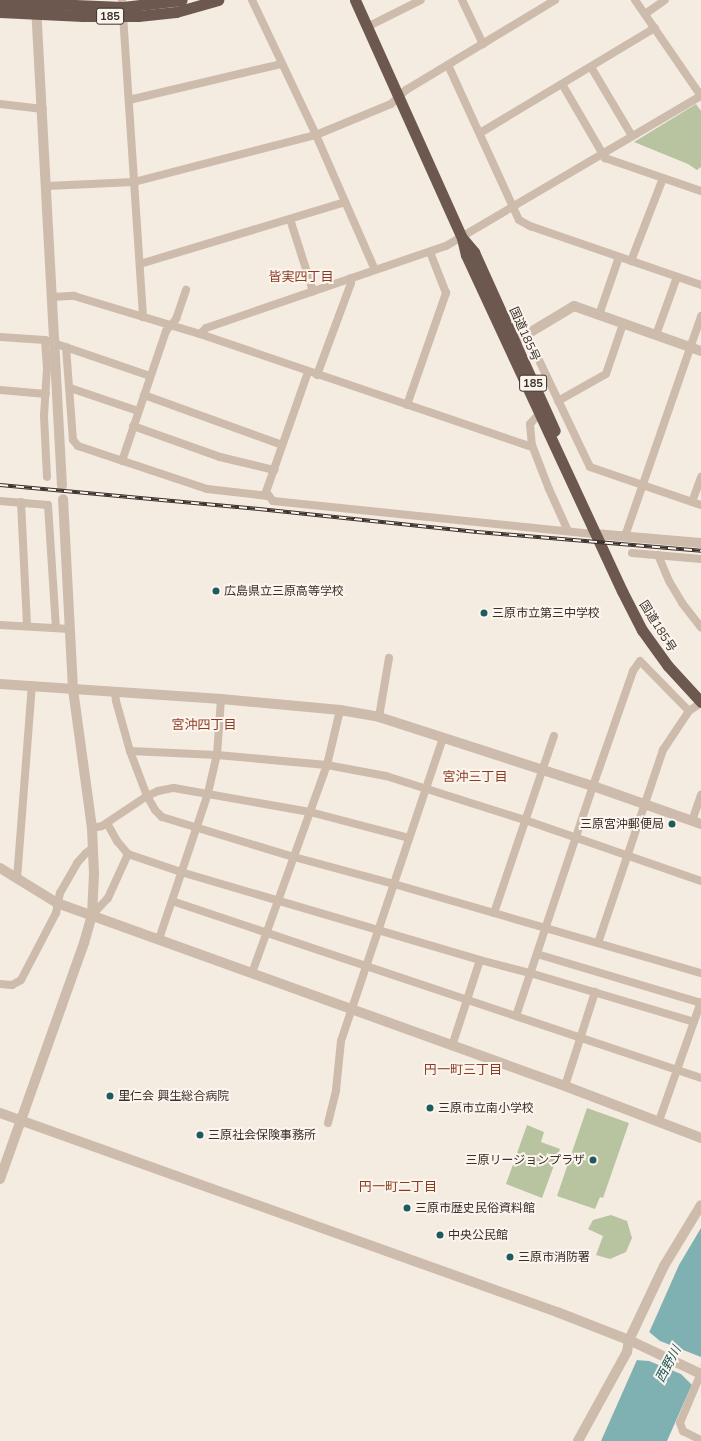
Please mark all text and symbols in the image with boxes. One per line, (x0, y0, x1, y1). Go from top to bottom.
road number: 185 (96, 7, 124, 25)
district label: 皆実四丁目 (269, 268, 333, 284)
street label: 国道185号 (507, 305, 543, 363)
road number: 185 (519, 374, 547, 392)
place label: 広島県立三原高等学校 (224, 584, 344, 598)
marker: 広島県立三原高等学校 (211, 586, 221, 596)
street label: 国道185号 (637, 598, 679, 654)
place label: 三原市立第三中学校 (492, 606, 600, 620)
marker: 三原市立第三中学校 (479, 608, 489, 618)
district label: 宮沖四丁目 (172, 716, 236, 732)
district label: 宮沖三丁目 (443, 768, 507, 784)
place label: 三原宮沖郵便局 (580, 817, 664, 831)
marker: 三原宮沖郵便局 (667, 819, 677, 829)
district label: 円一町三丁目 (424, 1061, 502, 1077)
place label: 里仁会 興生総合病院 (118, 1089, 229, 1103)
marker: 里仁会 興生総合病院 (105, 1091, 115, 1101)
place label: 三原市立南小学校 (438, 1101, 534, 1115)
marker: 三原市立南小学校 (425, 1103, 435, 1113)
place label: 三原社会保険事務所 (208, 1128, 316, 1142)
marker: 三原社会保険事務所 (195, 1130, 205, 1140)
place label: 三原リージョンプラザ (465, 1153, 585, 1167)
marker: 三原リージョンプラザ (588, 1155, 598, 1165)
district label: 円一町二丁目 (359, 1178, 437, 1194)
place label: 三原市歴史民俗資料館 (415, 1201, 535, 1215)
marker: 三原市歴史民俗資料館 (402, 1203, 412, 1213)
place label: 中央公民館 (448, 1228, 508, 1242)
marker: 中央公民館 (435, 1230, 445, 1240)
place label: 三原市消防署 (518, 1250, 590, 1264)
marker: 三原市消防署 (505, 1252, 515, 1262)
water label: 西野川 (652, 1343, 684, 1385)

